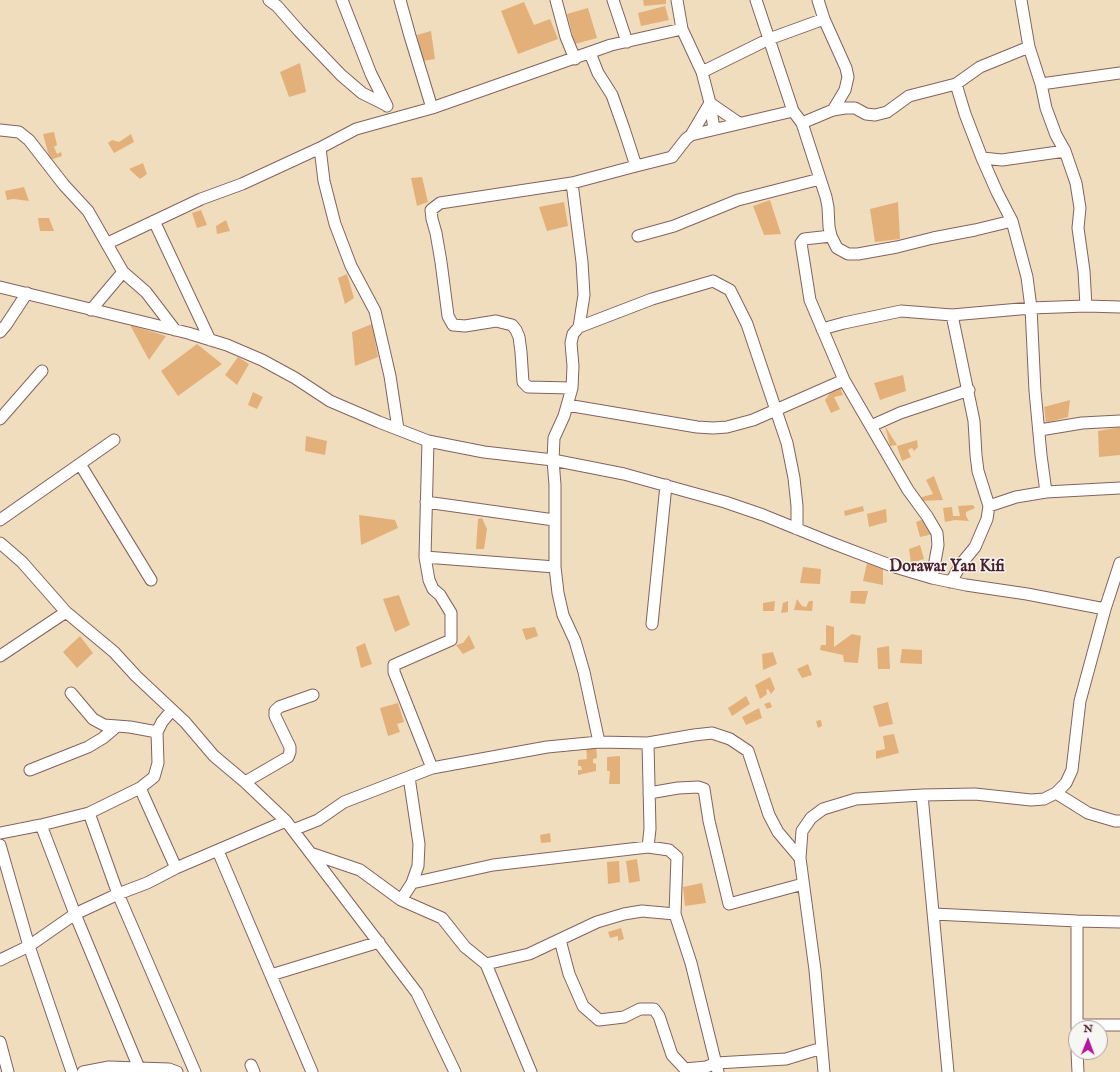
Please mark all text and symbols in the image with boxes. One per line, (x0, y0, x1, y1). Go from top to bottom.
district label: Dorawar Yan Kifi (889, 558, 1005, 578)
north arrow (1068, 1020, 1108, 1060)
text: N (1083, 1022, 1093, 1036)

